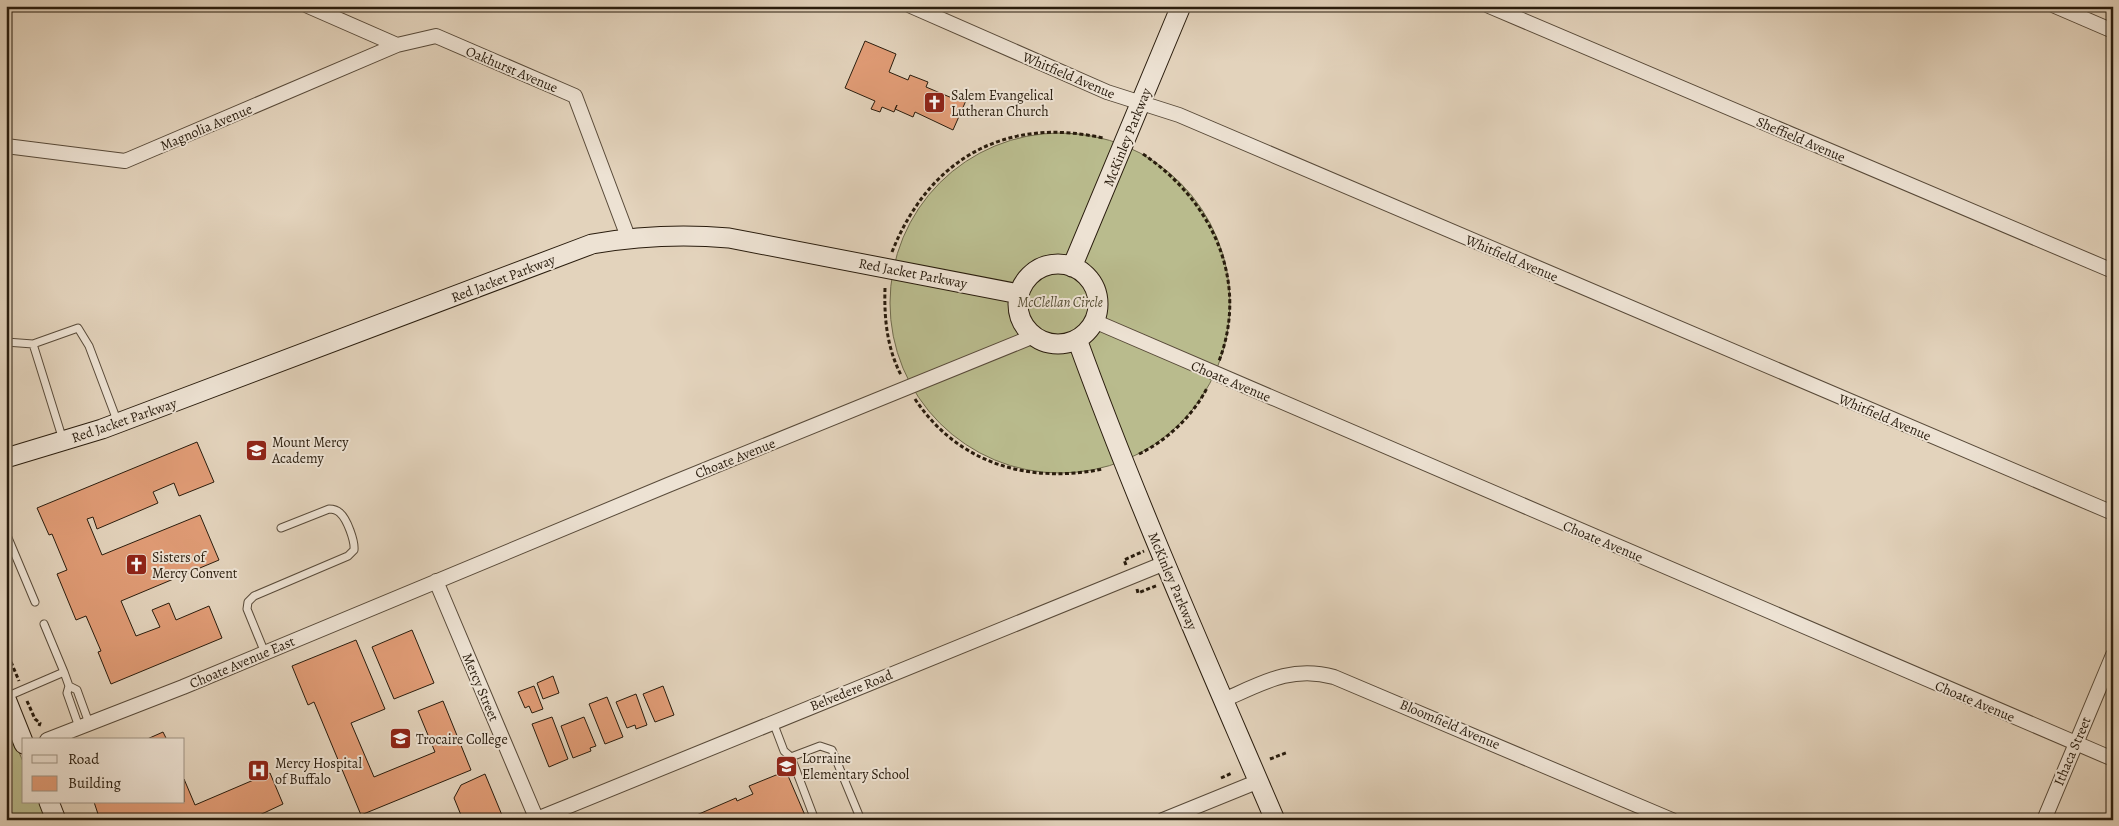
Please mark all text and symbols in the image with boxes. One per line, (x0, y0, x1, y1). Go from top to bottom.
street label: Oakhurst Avenue (463, 42, 561, 97)
street label: Whitfield Avenue (1019, 47, 1118, 104)
street label: McKinley Parkway (1099, 84, 1156, 189)
place label: Salem Evangelical Lutheran Church (951, 86, 1054, 121)
church icon: Salem Evangelical Lutheran Church (923, 91, 947, 115)
street label: Magnolia Avenue (157, 100, 255, 155)
street label: Sheffield Avenue (1753, 112, 1848, 167)
street label: Whitfield Avenue (1462, 230, 1561, 287)
street label: Red Jacket Parkway (448, 250, 559, 307)
street label: Red Jacket Parkway (857, 254, 969, 293)
park label: McClellan Circle (1017, 293, 1103, 312)
street label: Choate Avenue (1188, 356, 1274, 407)
street label: Whitfield Avenue (1835, 389, 1934, 446)
street label: Red Jacket Parkway (69, 393, 180, 447)
place label: Mount Mercy Academy (271, 433, 349, 468)
street label: Choate Avenue (692, 434, 778, 483)
school or university icon: Mount Mercy Academy (244, 438, 268, 462)
street label: Choate Avenue (1560, 516, 1646, 567)
street label: McKinley Parkway (1143, 529, 1202, 634)
place label: Sisters of Mercy Convent (152, 548, 238, 583)
church icon: Sisters of Mercy Convent (124, 553, 148, 577)
street label: Choate Avenue East (187, 632, 298, 693)
street label: Mercy Street (458, 650, 504, 725)
street label: Belvedere Road (807, 665, 896, 716)
street label: Choate Avenue (1932, 676, 2018, 727)
street label: Bloomfield Avenue (1397, 695, 1503, 754)
street label: Ithaca Street (2049, 713, 2096, 789)
school or university icon: Trocaire College (388, 727, 412, 751)
place label: Trocaire College (416, 730, 508, 749)
legend (22, 738, 185, 804)
text: Road (68, 749, 100, 769)
place label: Lorraine Elementary School (802, 749, 910, 784)
place label: Mercy Hospital of Buffalo (275, 754, 362, 789)
school or university icon: Lorraine Elementary School (774, 754, 798, 778)
hospital icon: Mercy Hospital of Buffalo (247, 759, 271, 783)
text: Building (68, 773, 121, 793)

